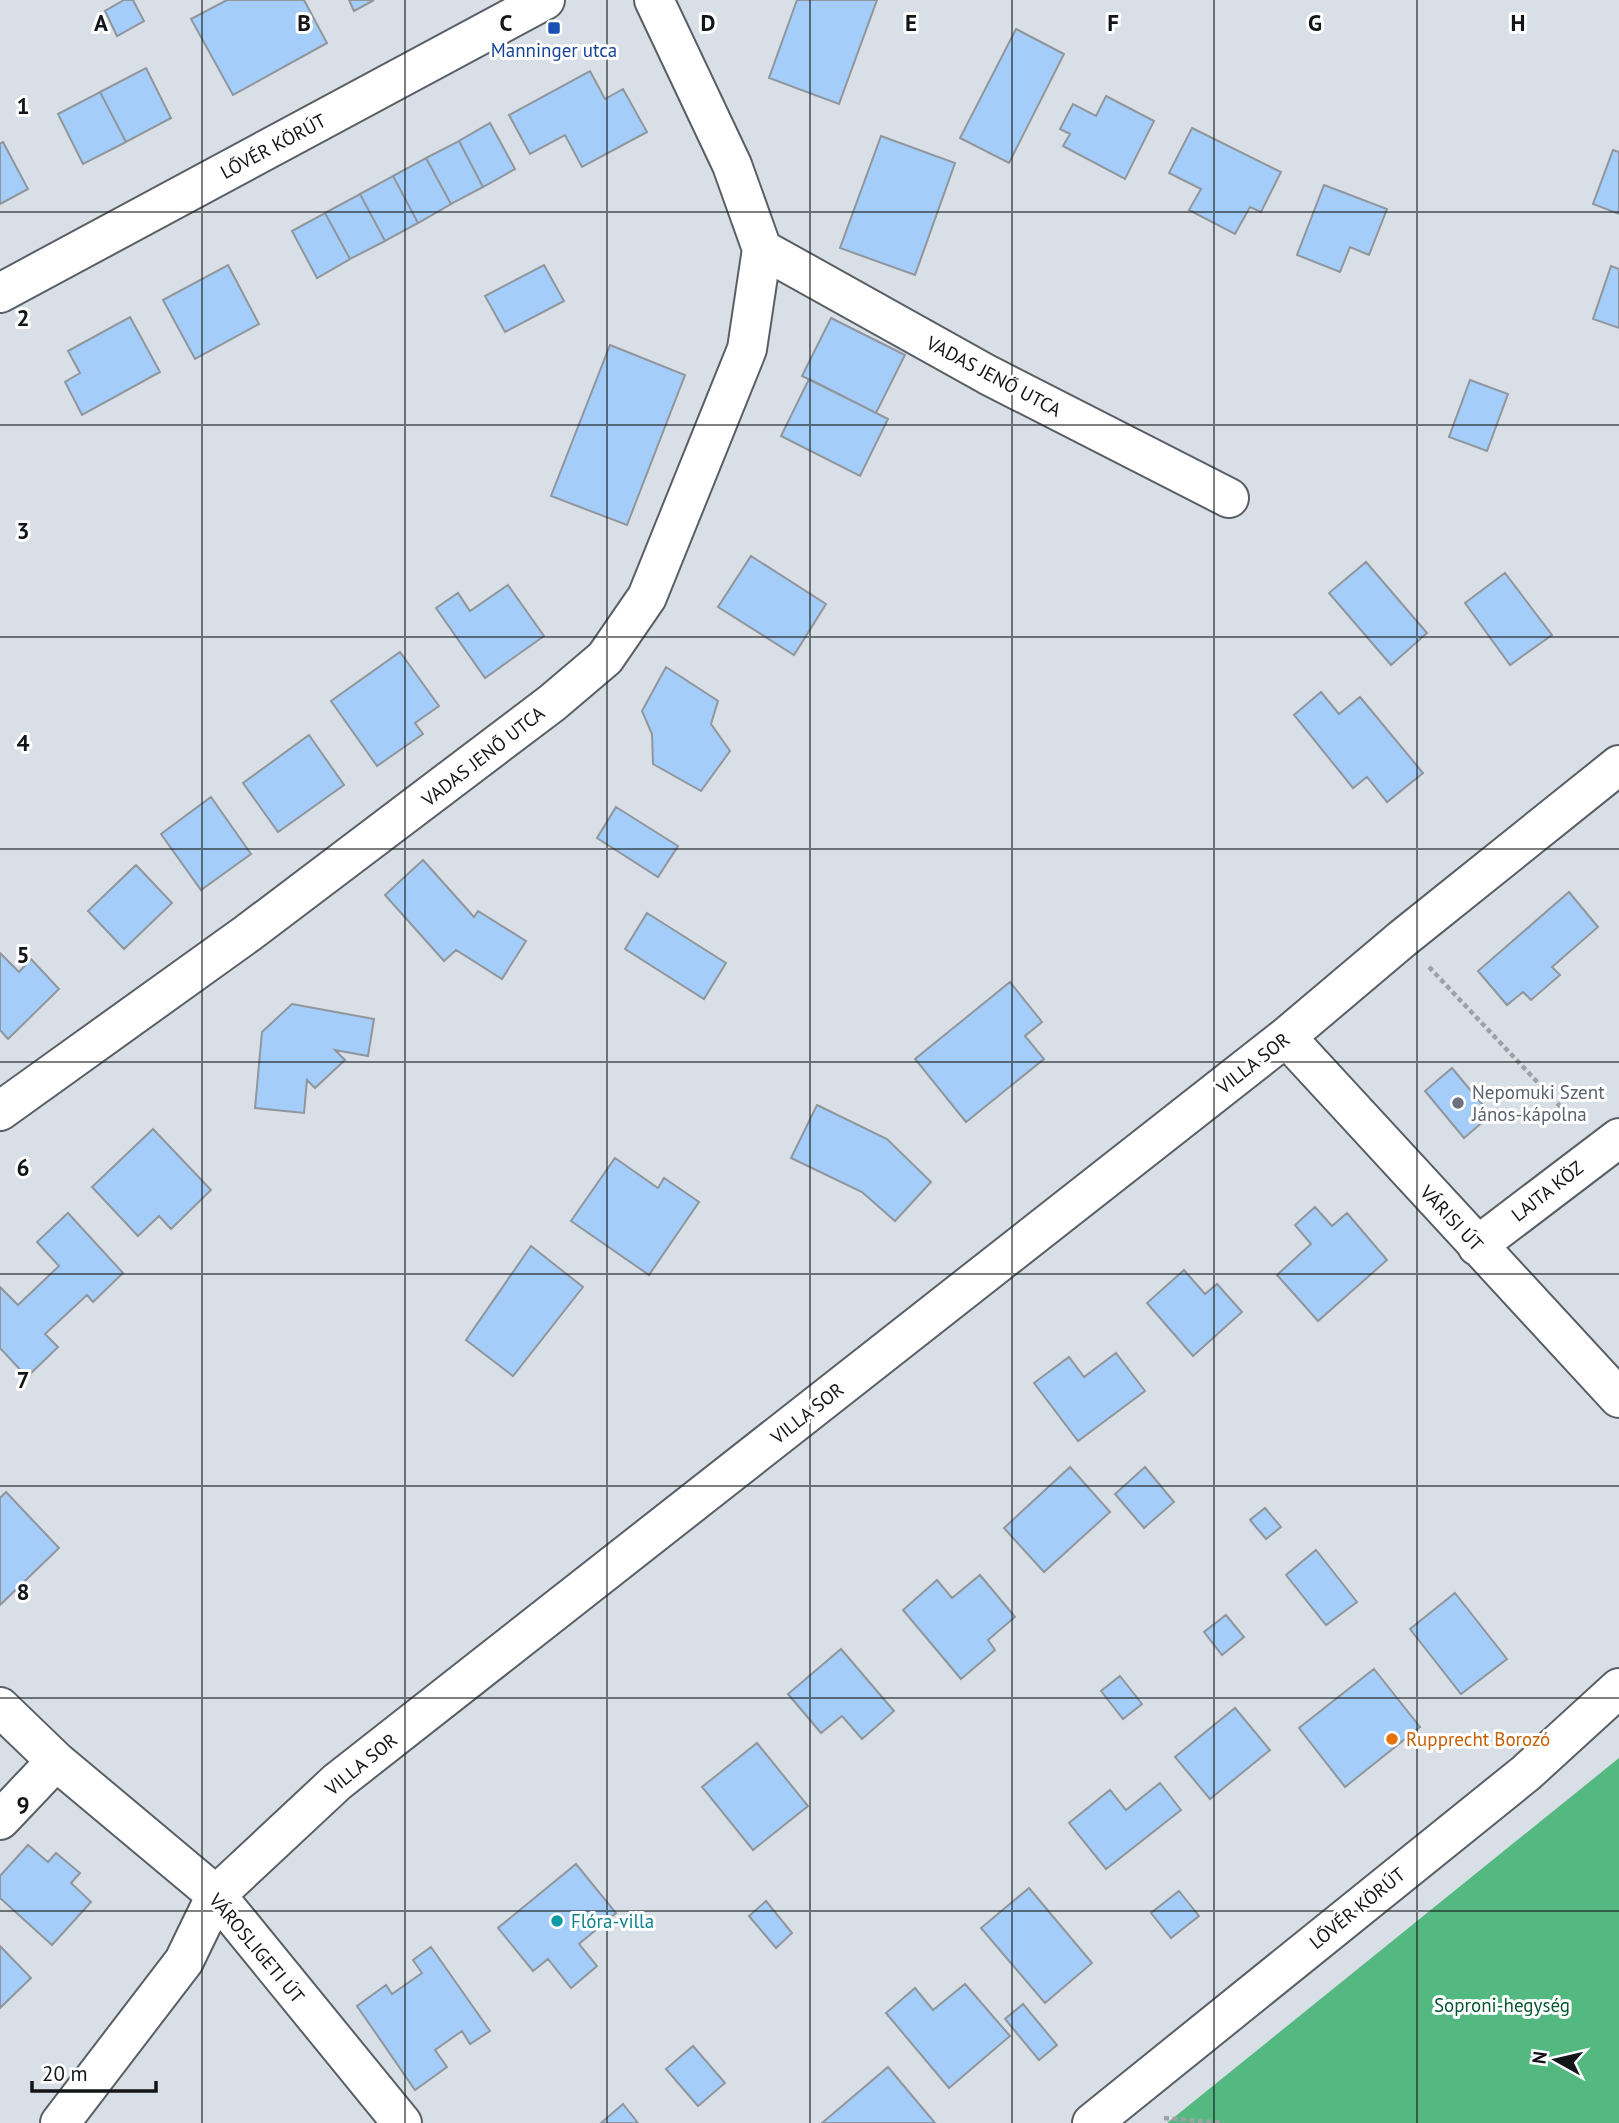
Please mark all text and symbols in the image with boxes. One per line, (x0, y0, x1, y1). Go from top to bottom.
text: A (94, 8, 108, 37)
text: B (297, 8, 311, 37)
text: C (500, 8, 513, 37)
text: D (701, 8, 715, 37)
text: E (905, 8, 917, 37)
text: F (1107, 8, 1119, 37)
text: G (1308, 8, 1322, 37)
text: H (1511, 8, 1525, 37)
marker: Manninger utca (546, 20, 562, 36)
place label: Manninger utca (491, 38, 617, 62)
text: 1 (16, 91, 30, 120)
street label: LŐVÉR KÖRÚT (216, 108, 330, 184)
text: 2 (16, 303, 30, 332)
street label: VADAS JENŐ UTCA (922, 330, 1066, 422)
text: 3 (16, 516, 30, 545)
street label: VADAS JENŐ UTCA (416, 701, 549, 812)
text: 4 (16, 728, 30, 757)
text: 5 (16, 940, 30, 969)
street label: VILLA SOR (1211, 1027, 1294, 1100)
place label: Nepomuki Szent János-kápolna (1471, 1080, 1605, 1126)
marker: Nepomuki Szent János-kápolna (1450, 1095, 1466, 1111)
text: 6 (16, 1153, 30, 1182)
street label: LAJTA KÖZ (1506, 1155, 1588, 1227)
street label: VÁRISI ÚT (1415, 1179, 1489, 1256)
text: 7 (16, 1365, 30, 1394)
street label: VILLA SOR (765, 1377, 848, 1450)
text: 8 (16, 1577, 30, 1606)
place label: Rupprecht Borozó (1406, 1727, 1550, 1751)
street label: VILLA SOR (319, 1728, 402, 1801)
marker: Rupprecht Borozó (1384, 1731, 1400, 1747)
text: 9 (16, 1790, 30, 1819)
street label: LŐVÉR KÖRÚT (1304, 1862, 1410, 1954)
street label: VÁROSLIGETI ÚT (204, 1887, 310, 2008)
place label: Flóra-villa (571, 1909, 654, 1933)
marker: Flóra-villa (549, 1913, 565, 1929)
park label: Soproni-hegység (1434, 1993, 1570, 2017)
north arrow (1521, 2025, 1591, 2095)
scale bar (32, 2050, 156, 2094)
text: N (1526, 2050, 1552, 2065)
text: 20 m (42, 2060, 88, 2087)

